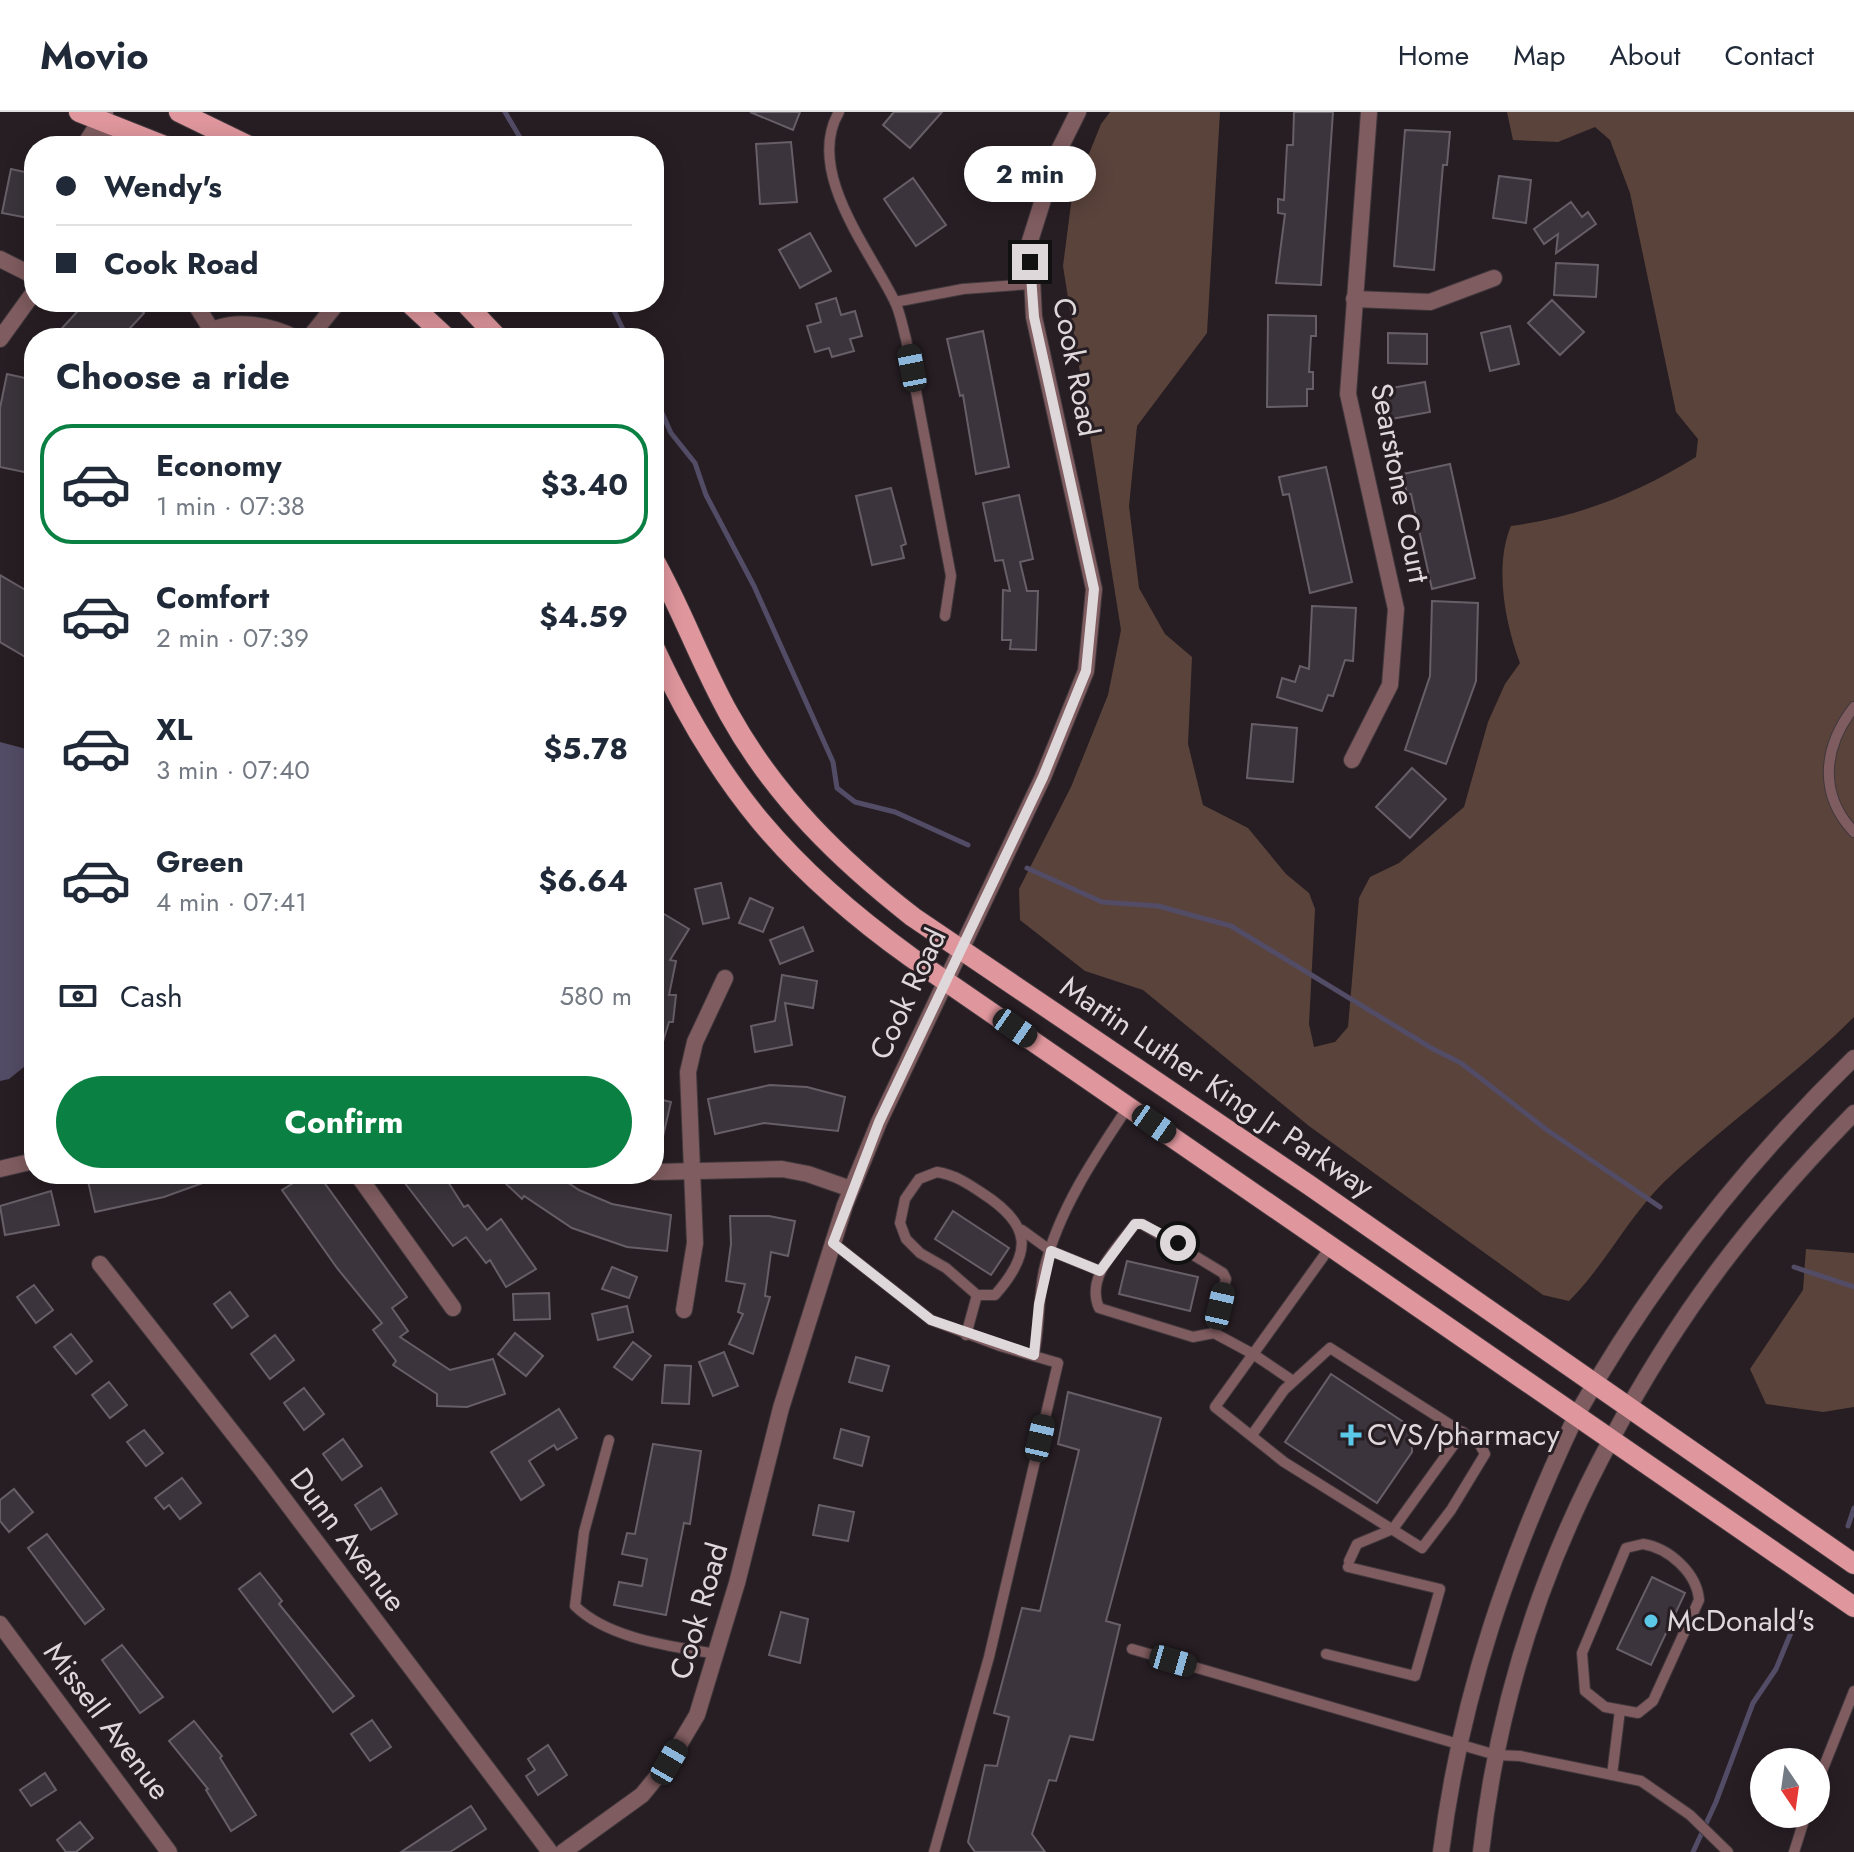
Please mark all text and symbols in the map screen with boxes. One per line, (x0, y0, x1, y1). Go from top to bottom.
text: Movio (40, 28, 149, 83)
text: Home (1398, 35, 1469, 76)
text: Map (1513, 35, 1565, 76)
text: About (1609, 35, 1681, 76)
text: Contact (1725, 35, 1814, 76)
callout: 2 min (964, 146, 1096, 202)
text: 2 min (996, 155, 1064, 193)
text: Wendy's (104, 165, 222, 208)
text: Cook Road (104, 242, 259, 285)
route end (1012, 244, 1048, 280)
street label: Cook Road (1042, 294, 1111, 440)
car (896, 342, 928, 394)
text: Choose a ride (56, 350, 290, 402)
street label: Searstone Court (1360, 379, 1441, 587)
text: Economy (156, 444, 282, 487)
icon: car (60, 448, 132, 520)
text: $3.40 (541, 463, 628, 506)
text: 1 min · 07:38 (156, 487, 305, 525)
text: Comfort (156, 576, 269, 619)
icon: car (60, 580, 132, 652)
text: $4.59 (539, 595, 628, 638)
text: 2 min · 07:39 (156, 619, 309, 657)
text: XL (156, 708, 192, 751)
icon: car (60, 712, 132, 784)
text: $5.78 (543, 727, 628, 770)
text: 3 min · 07:40 (156, 751, 310, 789)
text: Green (156, 840, 244, 883)
icon: car (60, 844, 132, 916)
text: $6.64 (539, 859, 628, 902)
text: 4 min · 07:41 (156, 883, 307, 921)
street label: Cook Road (858, 921, 957, 1066)
street label: Martin Luther King Jr Parkway (1052, 965, 1383, 1208)
icon: cash (56, 974, 100, 1018)
text: Cash (120, 975, 183, 1018)
text: 580 m (559, 977, 632, 1015)
car (988, 1004, 1042, 1052)
button: Confirm (56, 1076, 632, 1168)
car (1127, 1100, 1181, 1148)
route start (1160, 1225, 1196, 1261)
car (1203, 1280, 1237, 1332)
car (1023, 1412, 1057, 1464)
place label: CVS/pharmacy (1367, 1413, 1560, 1456)
marker: CVS/pharmacy (1342, 1426, 1360, 1444)
street label: Dunn Avenue (280, 1459, 417, 1621)
street label: Cook Road (659, 1538, 739, 1684)
place label: McDonald's (1667, 1599, 1814, 1642)
marker: McDonald's (1642, 1612, 1660, 1630)
street label: Missell Avenue (34, 1633, 181, 1809)
car (1147, 1643, 1199, 1679)
car (647, 1735, 691, 1789)
north arrow (1750, 1748, 1830, 1828)
map controls (1750, 1748, 1830, 1828)

